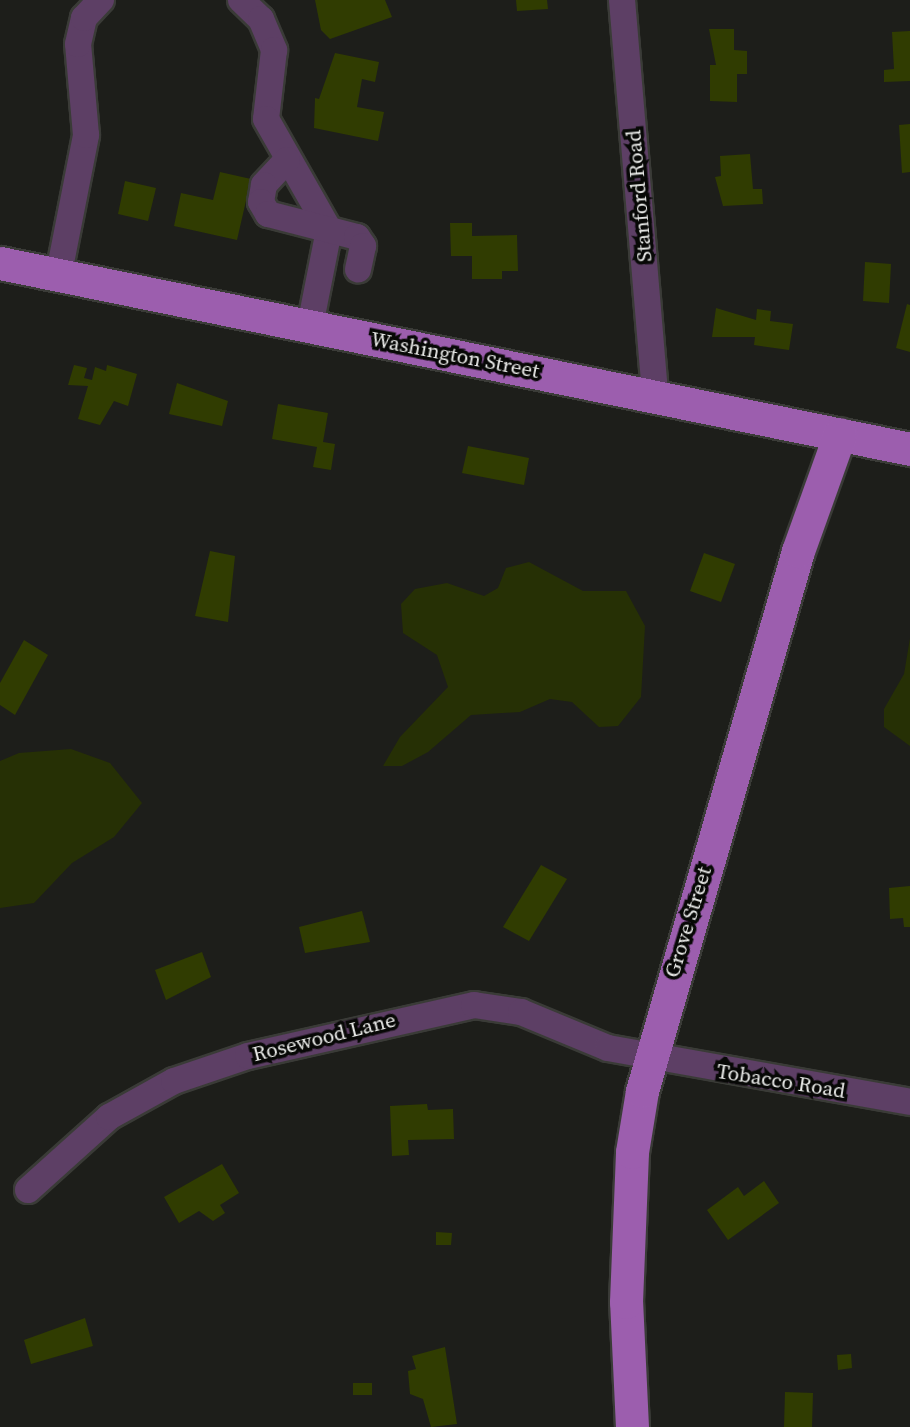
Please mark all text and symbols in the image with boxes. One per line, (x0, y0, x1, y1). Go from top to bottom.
street label: Stanford Road (621, 129, 657, 263)
street label: Washington Street (369, 326, 541, 384)
street label: Grove Street (659, 864, 717, 980)
street label: Rosewood Lane (250, 1007, 398, 1067)
street label: Tobacco Road (715, 1058, 847, 1104)

